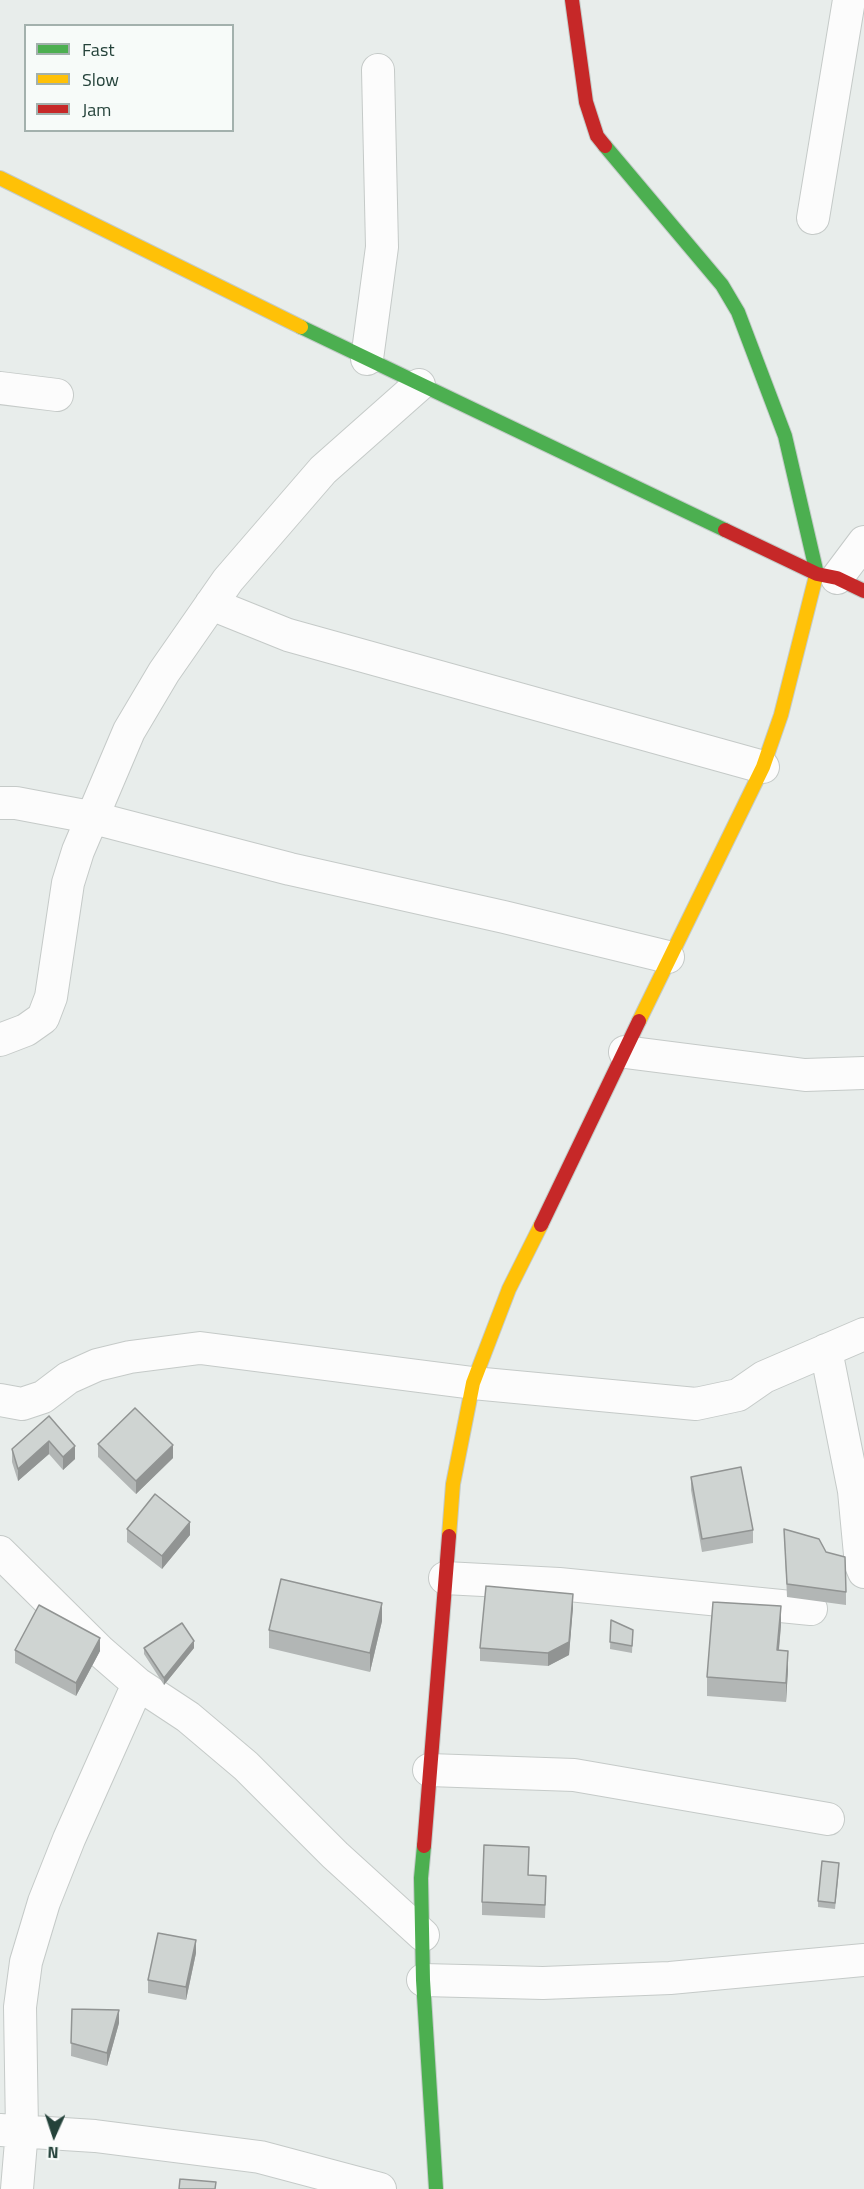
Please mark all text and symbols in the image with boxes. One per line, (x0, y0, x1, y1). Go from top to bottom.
legend (24, 24, 234, 132)
text: Fast (82, 36, 115, 63)
text: Slow (82, 66, 119, 93)
text: Jam (82, 96, 111, 123)
north arrow (24, 2105, 84, 2165)
text: N (47, 2141, 59, 2165)

